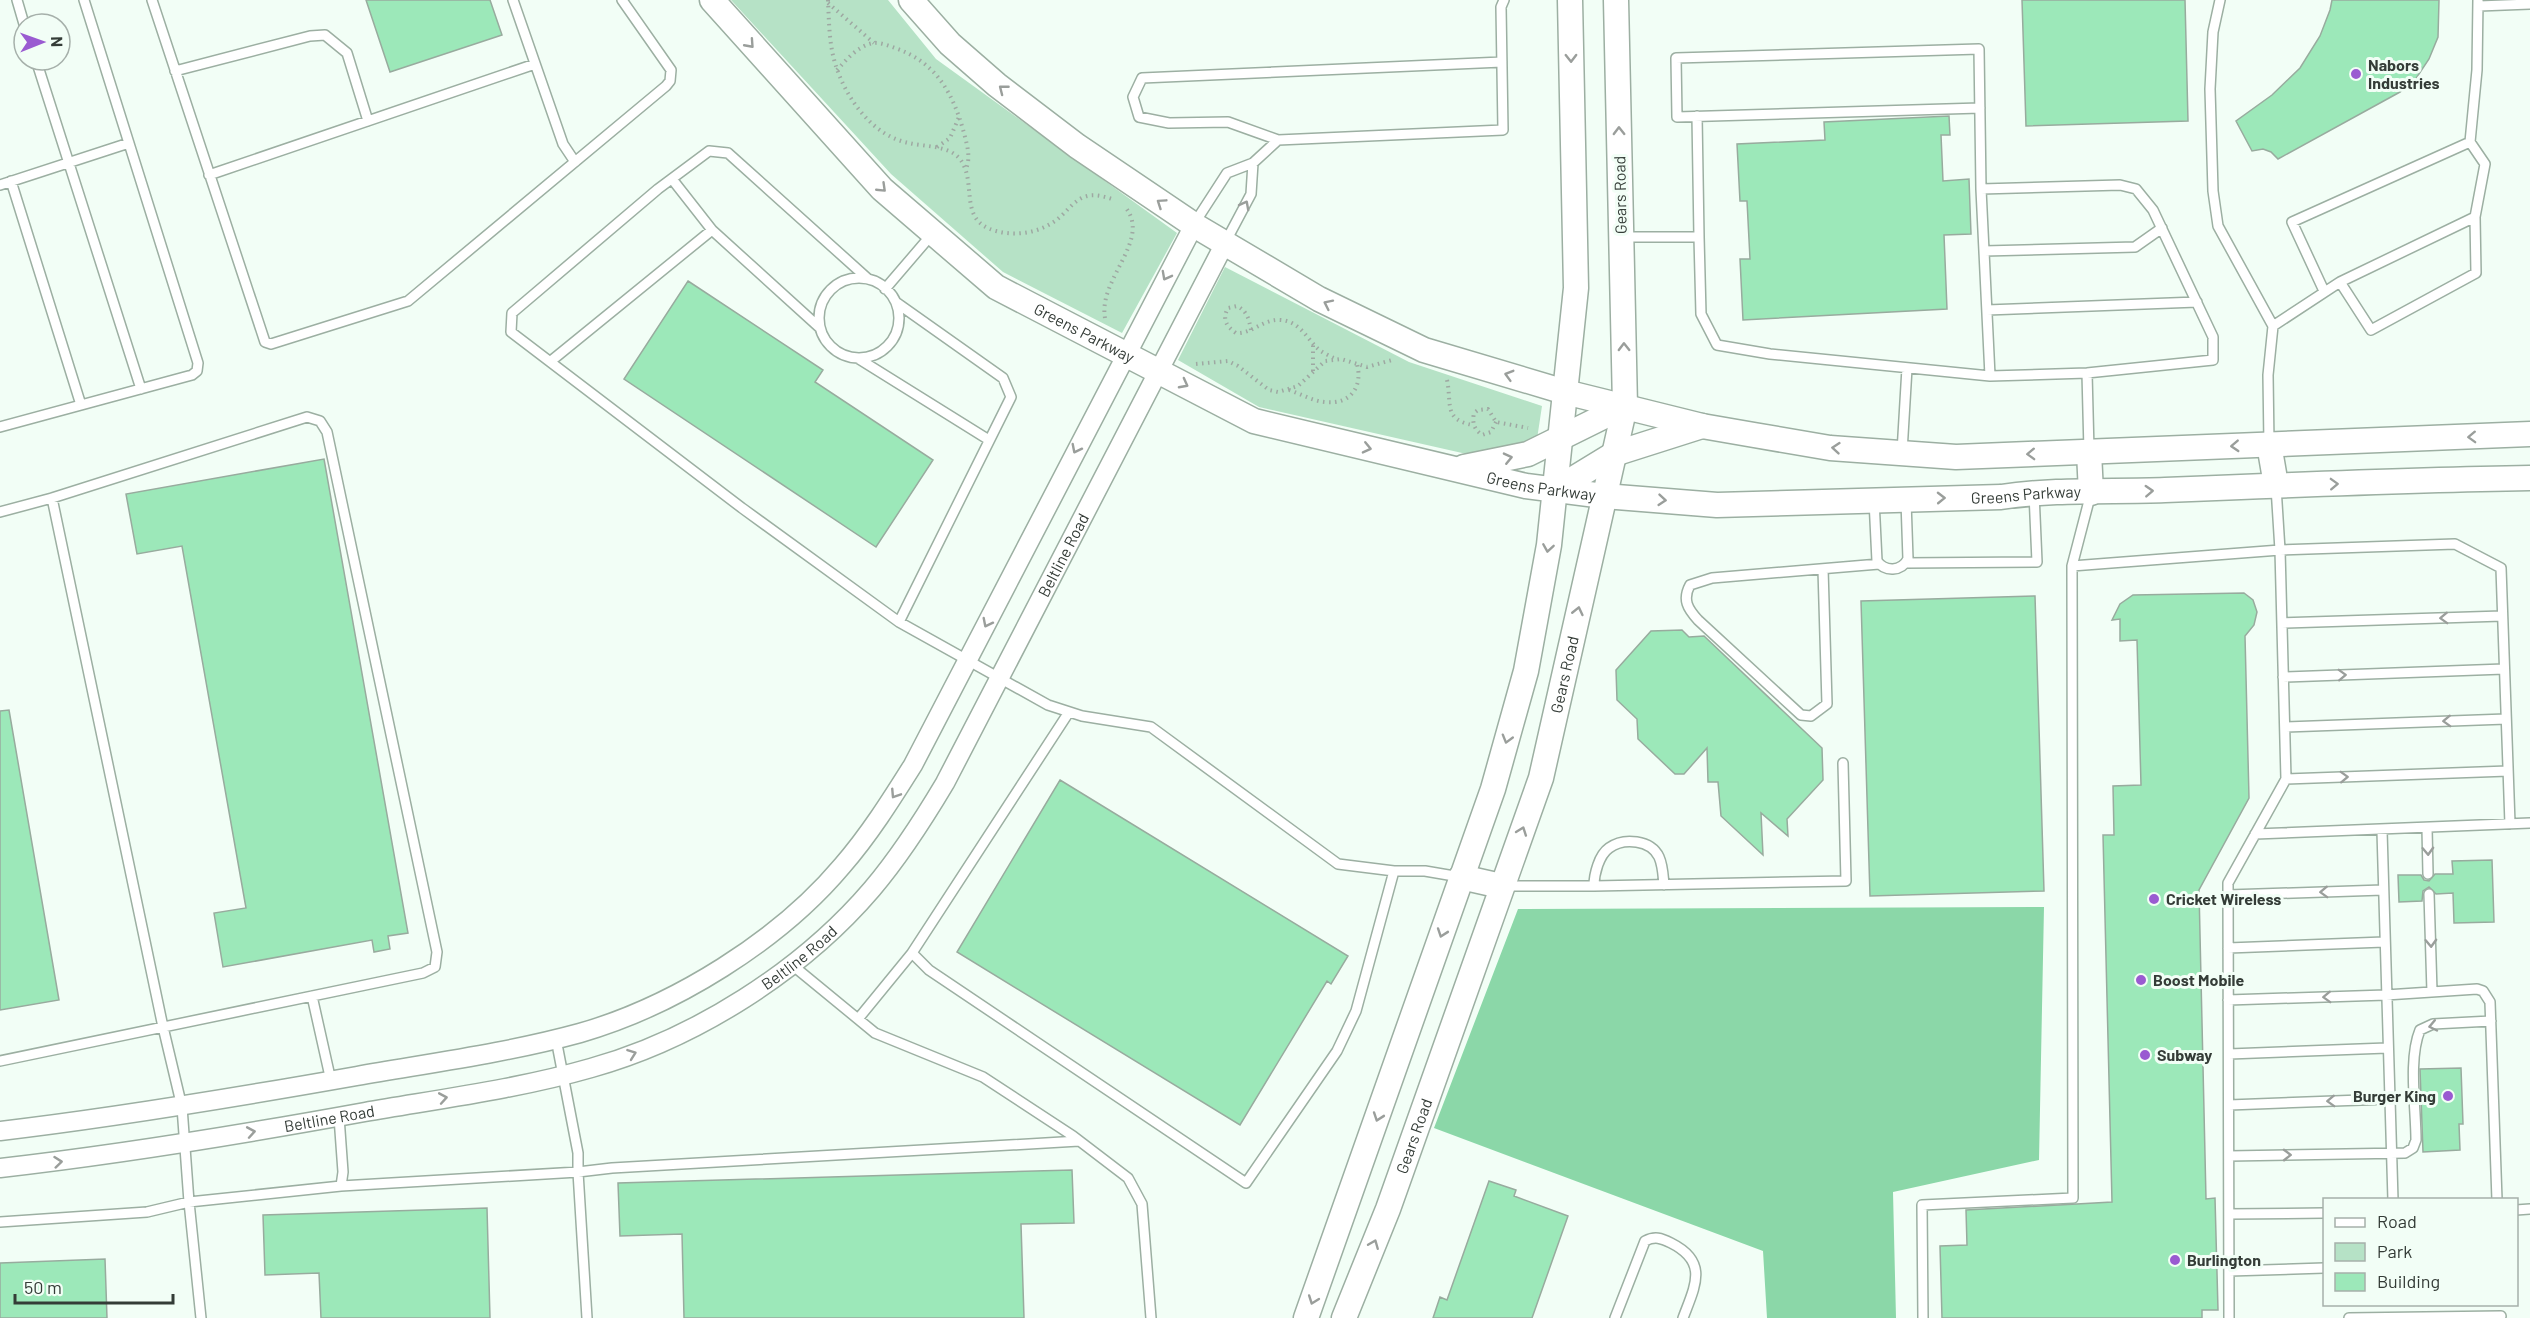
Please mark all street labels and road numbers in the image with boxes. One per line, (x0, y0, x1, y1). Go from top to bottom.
street label: Gears Road (1609, 156, 1630, 234)
street label: Greens Parkway (1031, 299, 1138, 367)
street label: Greens Parkway (1485, 467, 1598, 504)
street label: Greens Parkway (1970, 481, 2082, 507)
street label: Beltline Road (1033, 510, 1092, 600)
street label: Gears Road (1546, 634, 1582, 715)
street label: Beltline Road (757, 921, 841, 993)
street label: Gears Road (1391, 1096, 1436, 1176)
street label: Beltline Road (282, 1101, 376, 1135)

